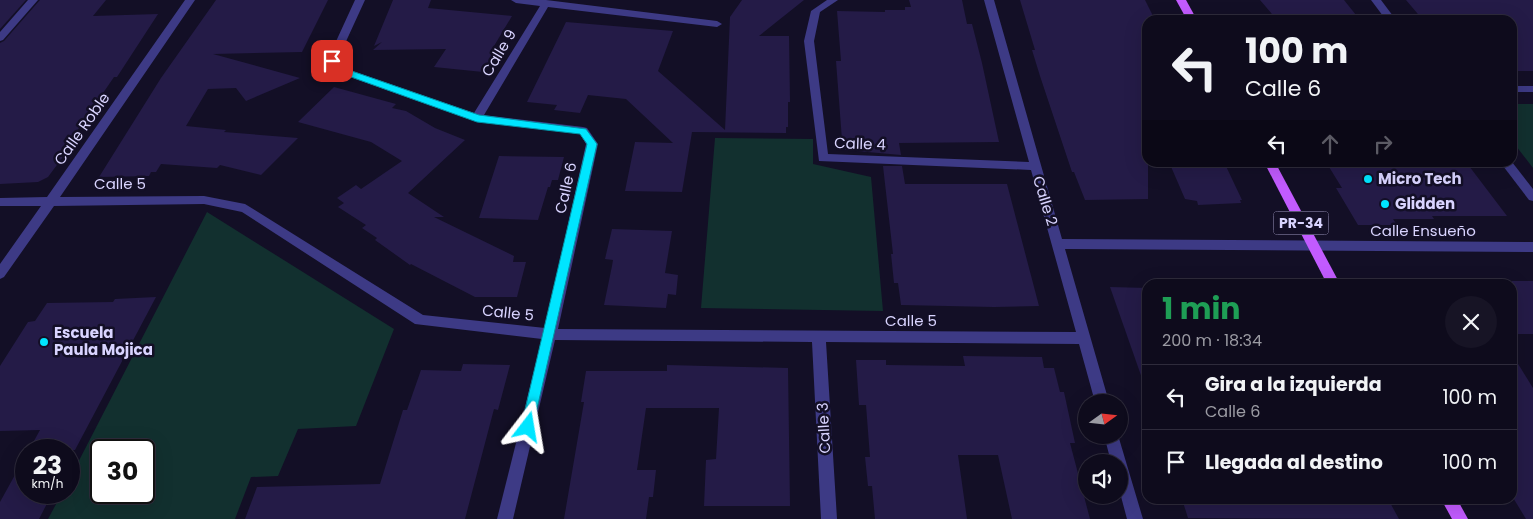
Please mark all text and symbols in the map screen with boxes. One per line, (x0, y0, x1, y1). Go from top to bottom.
street label: Calle 9 (476, 25, 521, 80)
text: 100 m (1245, 26, 1348, 75)
icon: left (1162, 35, 1227, 100)
pin (311, 40, 353, 82)
icon: arrive (318, 47, 346, 75)
text: Calle 6 (1245, 73, 1321, 104)
street label: Calle Roble (49, 88, 114, 169)
icon: left (1263, 130, 1291, 158)
icon: ahead (1316, 130, 1344, 158)
icon: right (1369, 130, 1397, 158)
street label: Calle 4 (834, 132, 886, 155)
street label: Calle 6 (549, 160, 582, 216)
place label: Micro Tech (1378, 168, 1462, 189)
street label: Calle 5 (94, 173, 146, 194)
street label: Calle 2 (1028, 173, 1063, 228)
marker: Micro Tech (1362, 173, 1374, 185)
place label: Glidden (1395, 193, 1455, 214)
marker: Glidden (1379, 198, 1391, 210)
road number: PR-34 (1274, 212, 1328, 234)
street label: Calle Ensueño (1370, 220, 1476, 241)
text: 1 min (1162, 287, 1240, 330)
button: close (1445, 296, 1497, 348)
street label: Calle 5 (481, 299, 535, 326)
street label: Calle 5 (885, 310, 937, 331)
place label: Escuela Paula Mojica (54, 322, 153, 360)
text: 200 m · 18:34 (1162, 329, 1262, 352)
marker: Escuela Paula Mojica (38, 336, 50, 348)
text: Gira a la izquierda (1205, 371, 1382, 398)
icon: left (1162, 383, 1190, 411)
text: 100 m (1442, 384, 1497, 411)
north arrow (1078, 394, 1128, 444)
map controls (1078, 394, 1128, 504)
position arrow (501, 400, 553, 452)
text: Calle 6 (1205, 400, 1260, 423)
street label: Calle 3 (812, 402, 835, 454)
speed limit sign: 30 (90, 439, 155, 504)
text: 23 (33, 448, 62, 483)
icon: arrive (1162, 448, 1190, 476)
text: Llegada al destino (1205, 449, 1383, 476)
text: 100 m (1442, 449, 1497, 476)
button: sound (1078, 454, 1128, 504)
text: km/h (32, 475, 63, 492)

